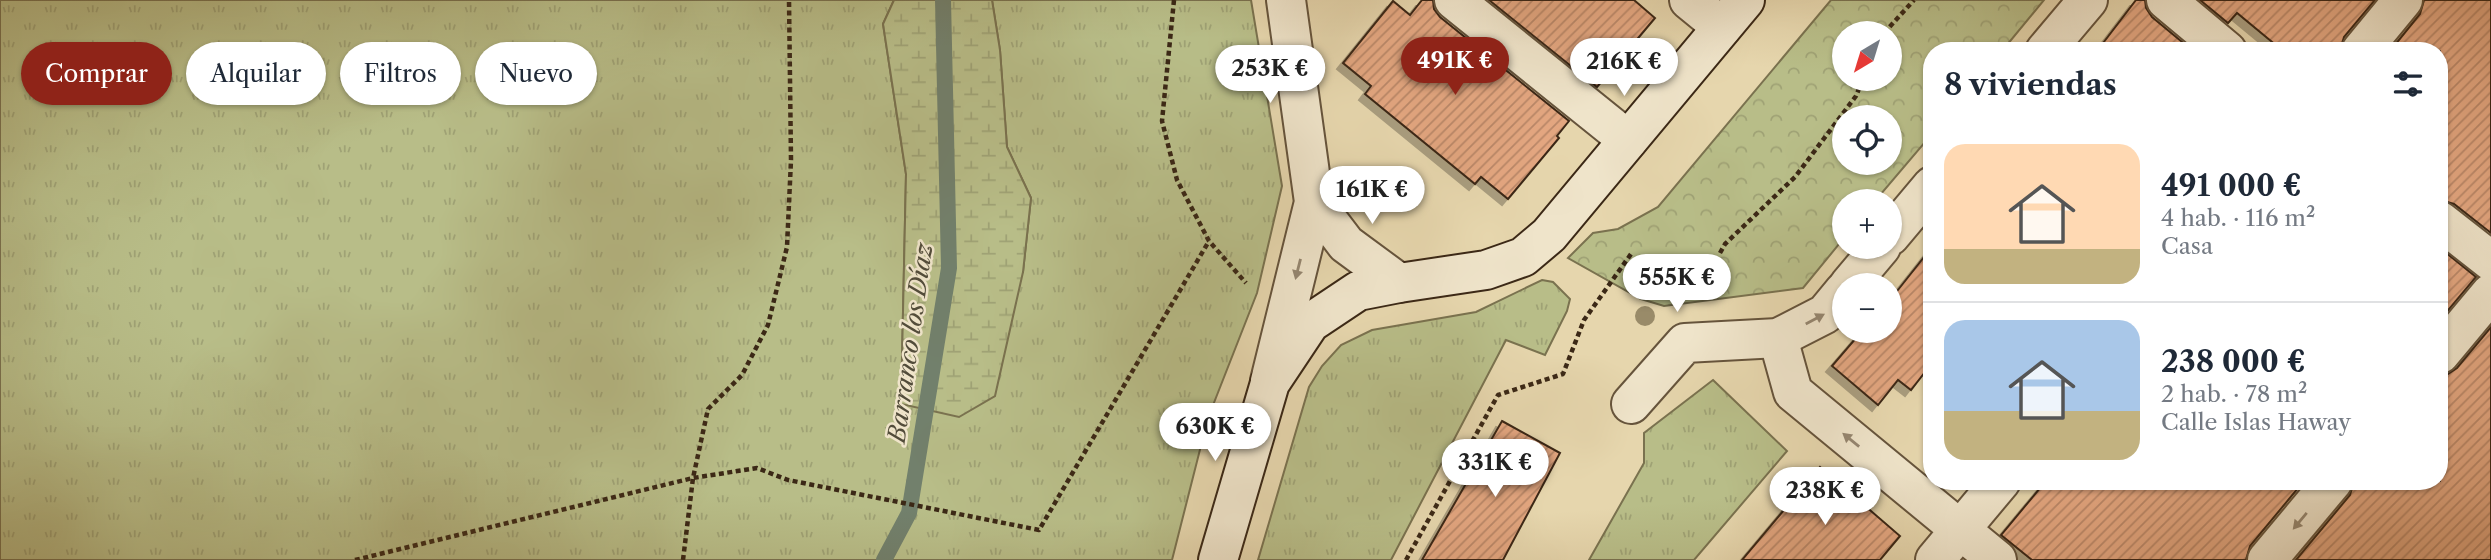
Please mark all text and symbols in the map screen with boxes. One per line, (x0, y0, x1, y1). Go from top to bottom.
north arrow (1832, 21, 1902, 91)
map controls (1832, 21, 1902, 343)
pin: 491K € (1398, 38, 1512, 97)
pin: 216K € (1567, 38, 1681, 98)
chip: Comprar (21, 42, 172, 105)
chip: Alquilar (186, 42, 326, 105)
chip: Filtros (340, 42, 461, 105)
chip: Nuevo (475, 42, 597, 105)
pin: 253K € (1213, 46, 1327, 105)
text: 491K € (1417, 46, 1493, 74)
text: 216K € (1586, 47, 1662, 75)
text: 253K € (1231, 54, 1309, 82)
icon: filters (2389, 65, 2427, 103)
text: 8 viviendas (1944, 66, 2117, 103)
button: locate (1832, 105, 1902, 175)
pin: 161K € (1315, 166, 1429, 226)
text: 491 000 € (2161, 167, 2302, 204)
icon: home (2000, 172, 2084, 256)
text: 161K € (1336, 175, 1408, 203)
button: + (1832, 189, 1902, 259)
text: 4 hab. · 116 m² (2161, 204, 2315, 232)
text: Casa (2161, 232, 2213, 260)
water label: Barranco los Díaz (881, 240, 939, 447)
pin: 555K € (1620, 254, 1734, 314)
one-way arrow (1292, 258, 1303, 280)
text: 555K € (1639, 263, 1715, 291)
button: − (1832, 273, 1902, 343)
one-way arrow (1805, 313, 1825, 325)
text: 238 000 € (2161, 343, 2306, 380)
icon: home (2000, 348, 2084, 432)
text: 2 hab. · 78 m² (2161, 380, 2307, 408)
pin: 630K € (1158, 404, 1272, 463)
text: Calle Islas Haway (2161, 408, 2351, 436)
text: 630K € (1175, 412, 1255, 440)
one-way arrow (1842, 432, 1860, 447)
pin: 331K € (1438, 440, 1552, 499)
text: 331K € (1458, 448, 1532, 476)
pin: 238K € (1768, 468, 1882, 527)
text: 238K € (1786, 476, 1864, 504)
one-way arrow (2293, 512, 2308, 529)

